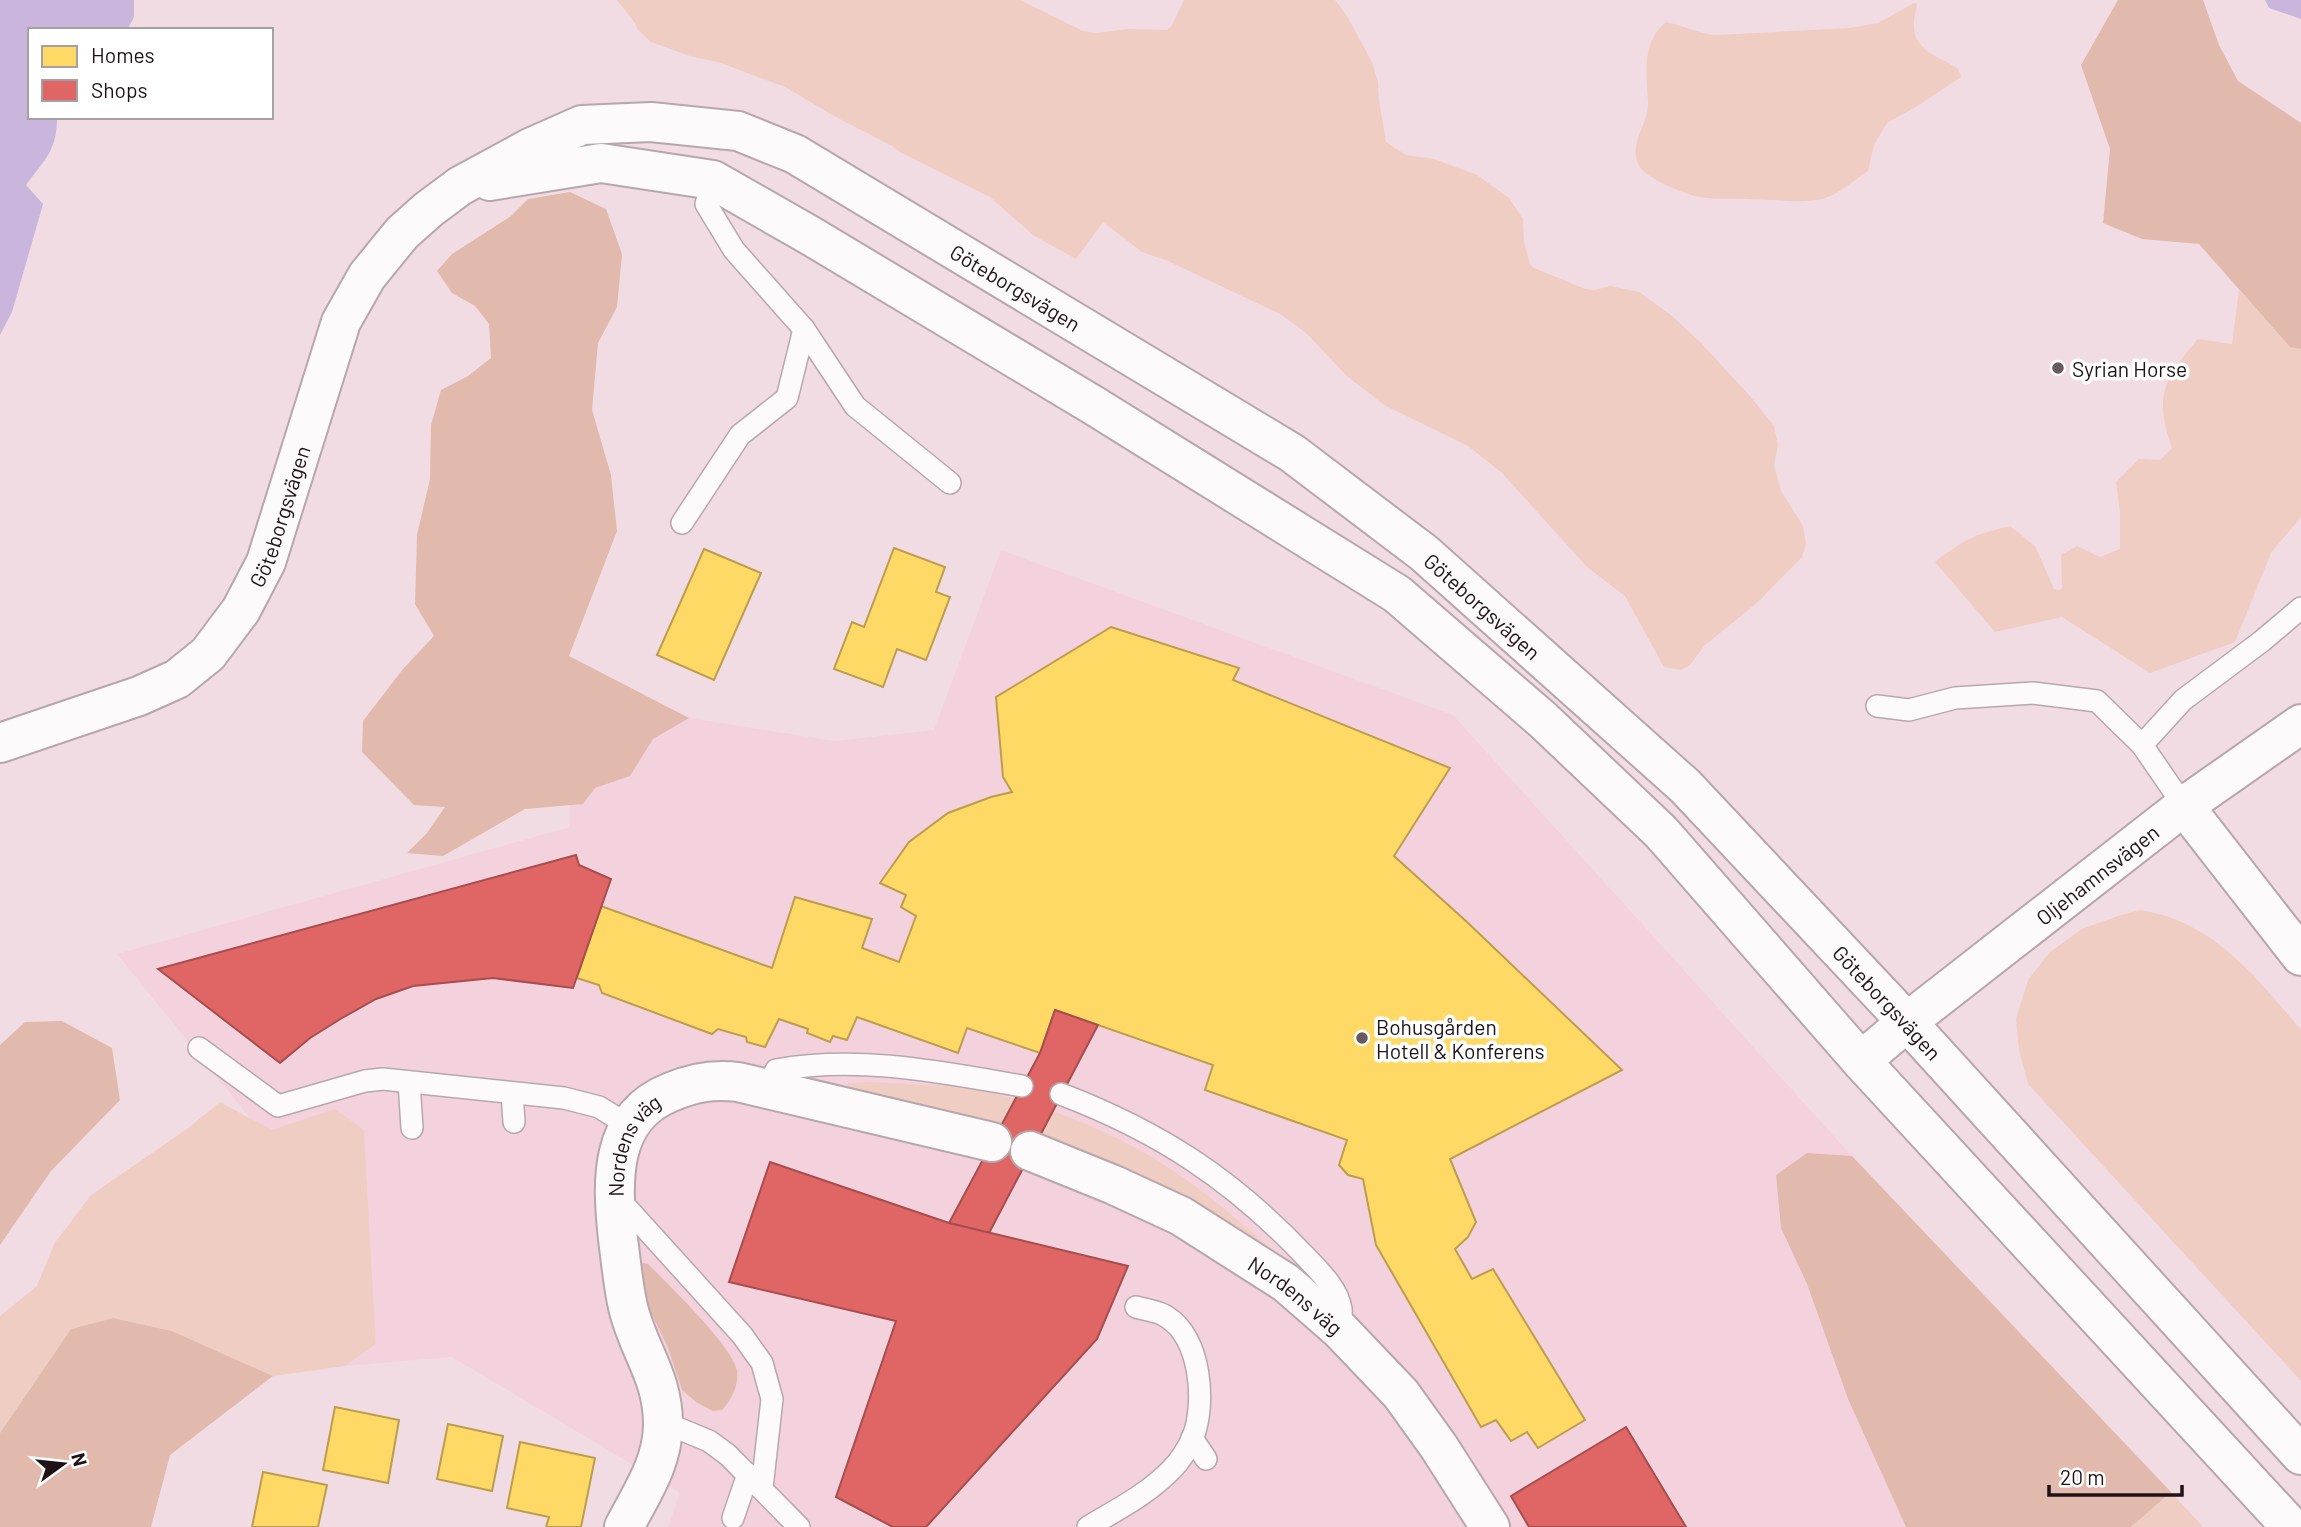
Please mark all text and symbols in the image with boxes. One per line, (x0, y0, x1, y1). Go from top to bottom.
legend (28, 28, 273, 119)
text: Homes (91, 42, 155, 67)
text: Shops (91, 77, 148, 102)
street label: Göteborgsvägen (946, 238, 1086, 336)
place label: Syrian Horse (2072, 356, 2187, 381)
marker: Syrian Horse (2050, 360, 2066, 376)
street label: Göteborgsvägen (243, 442, 314, 591)
street label: Göteborgsvägen (1420, 547, 1546, 664)
street label: Oljehamnsvägen (2030, 818, 2163, 930)
street label: Göteborgsvägen (1828, 939, 1947, 1064)
place label: Bohusgården Hotell & Konferens (1376, 1014, 1545, 1063)
marker: Bohusgården Hotell & Konferens (1354, 1030, 1370, 1046)
street label: Nordens väg (602, 1088, 665, 1197)
street label: Nordens väg (1244, 1250, 1348, 1339)
north arrow (28, 1429, 98, 1499)
text: N (67, 1450, 93, 1469)
scale bar (2049, 1454, 2182, 1498)
text: 20 m (2060, 1464, 2105, 1489)

